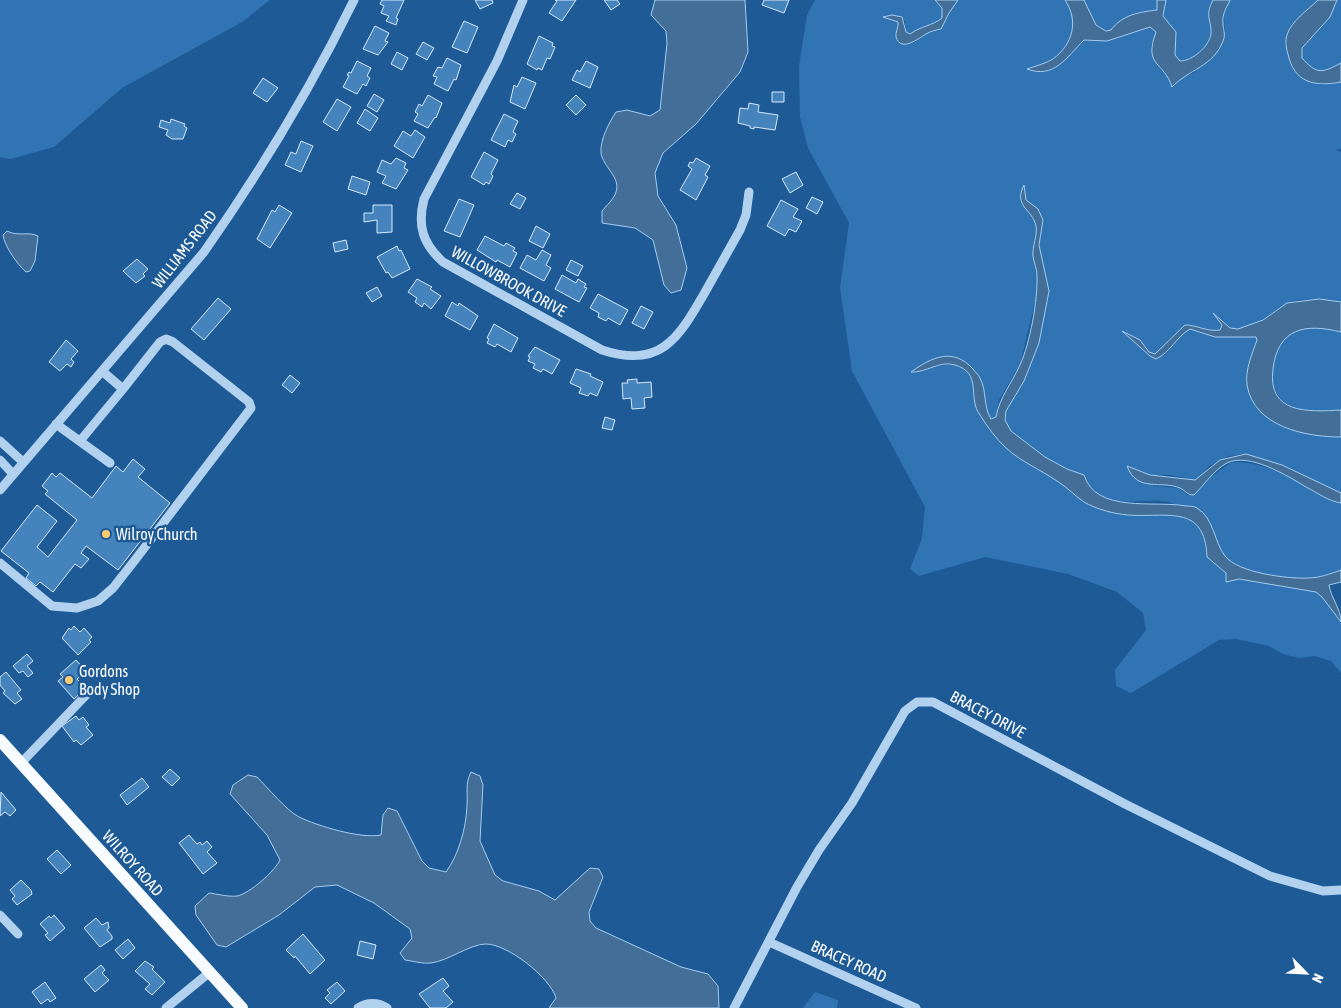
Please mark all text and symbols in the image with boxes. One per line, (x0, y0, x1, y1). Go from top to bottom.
street label: WILLIAMS ROAD (148, 207, 220, 291)
street label: WILLOWBROOK DRIVE (448, 242, 570, 320)
place label: Wilroy Church (116, 525, 197, 544)
marker: Wilroy Church (100, 528, 112, 540)
place label: Gordons Body Shop (79, 662, 140, 699)
marker: Gordons Body Shop (63, 674, 75, 686)
street label: BRACEY DRIVE (947, 687, 1029, 741)
street label: WILROY ROAD (99, 827, 167, 899)
street label: BRACEY ROAD (808, 936, 890, 986)
north arrow (1281, 948, 1331, 998)
text: N (1309, 971, 1327, 985)

